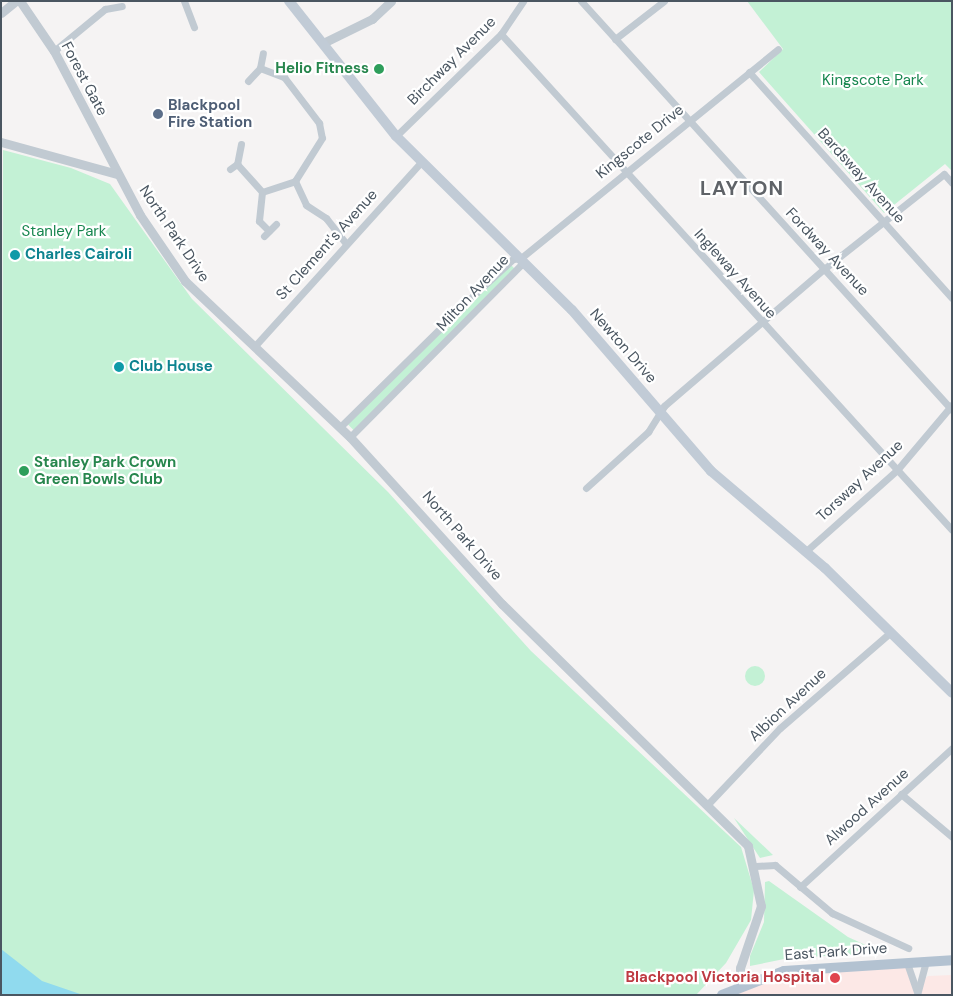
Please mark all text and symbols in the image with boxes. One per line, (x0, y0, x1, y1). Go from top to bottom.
street label: Birchway Avenue (404, 13, 500, 109)
street label: Forest Gate (57, 39, 111, 119)
place label: Helio Fitness (275, 60, 369, 78)
marker: Helio Fitness (373, 63, 385, 75)
park label: Kingscote Park (822, 72, 924, 90)
place label: Blackpool Fire Station (168, 96, 252, 131)
street label: Kingscote Drive (592, 101, 688, 183)
marker: Blackpool Fire Station (152, 108, 164, 120)
street label: Bardsway Avenue (814, 125, 908, 227)
district label: LAYTON (699, 176, 785, 200)
street label: North Park Drive (135, 182, 213, 286)
street label: St Clement's Avenue (273, 186, 381, 304)
street label: Fordway Avenue (782, 204, 872, 300)
park label: Stanley Park (22, 223, 106, 241)
street label: Ingleway Avenue (690, 225, 780, 323)
place label: Charles Cairoli (25, 246, 132, 264)
marker: Charles Cairoli (9, 249, 21, 261)
street label: Milton Avenue (433, 251, 513, 335)
street label: Newton Drive (586, 305, 660, 387)
place label: Club House (129, 358, 213, 376)
marker: Club House (113, 361, 125, 373)
street label: Torsway Avenue (813, 437, 907, 525)
place label: Stanley Park Crown Green Bowls Club (34, 453, 176, 488)
marker: Stanley Park Crown Green Bowls Club (18, 465, 30, 477)
street label: North Park Drive (418, 488, 506, 584)
street label: Albion Avenue (746, 665, 830, 745)
street label: Alwood Avenue (821, 765, 913, 849)
street label: East Park Drive (784, 939, 888, 965)
place label: Blackpool Victoria Hospital (625, 969, 824, 987)
marker: Blackpool Victoria Hospital (828, 971, 842, 985)

